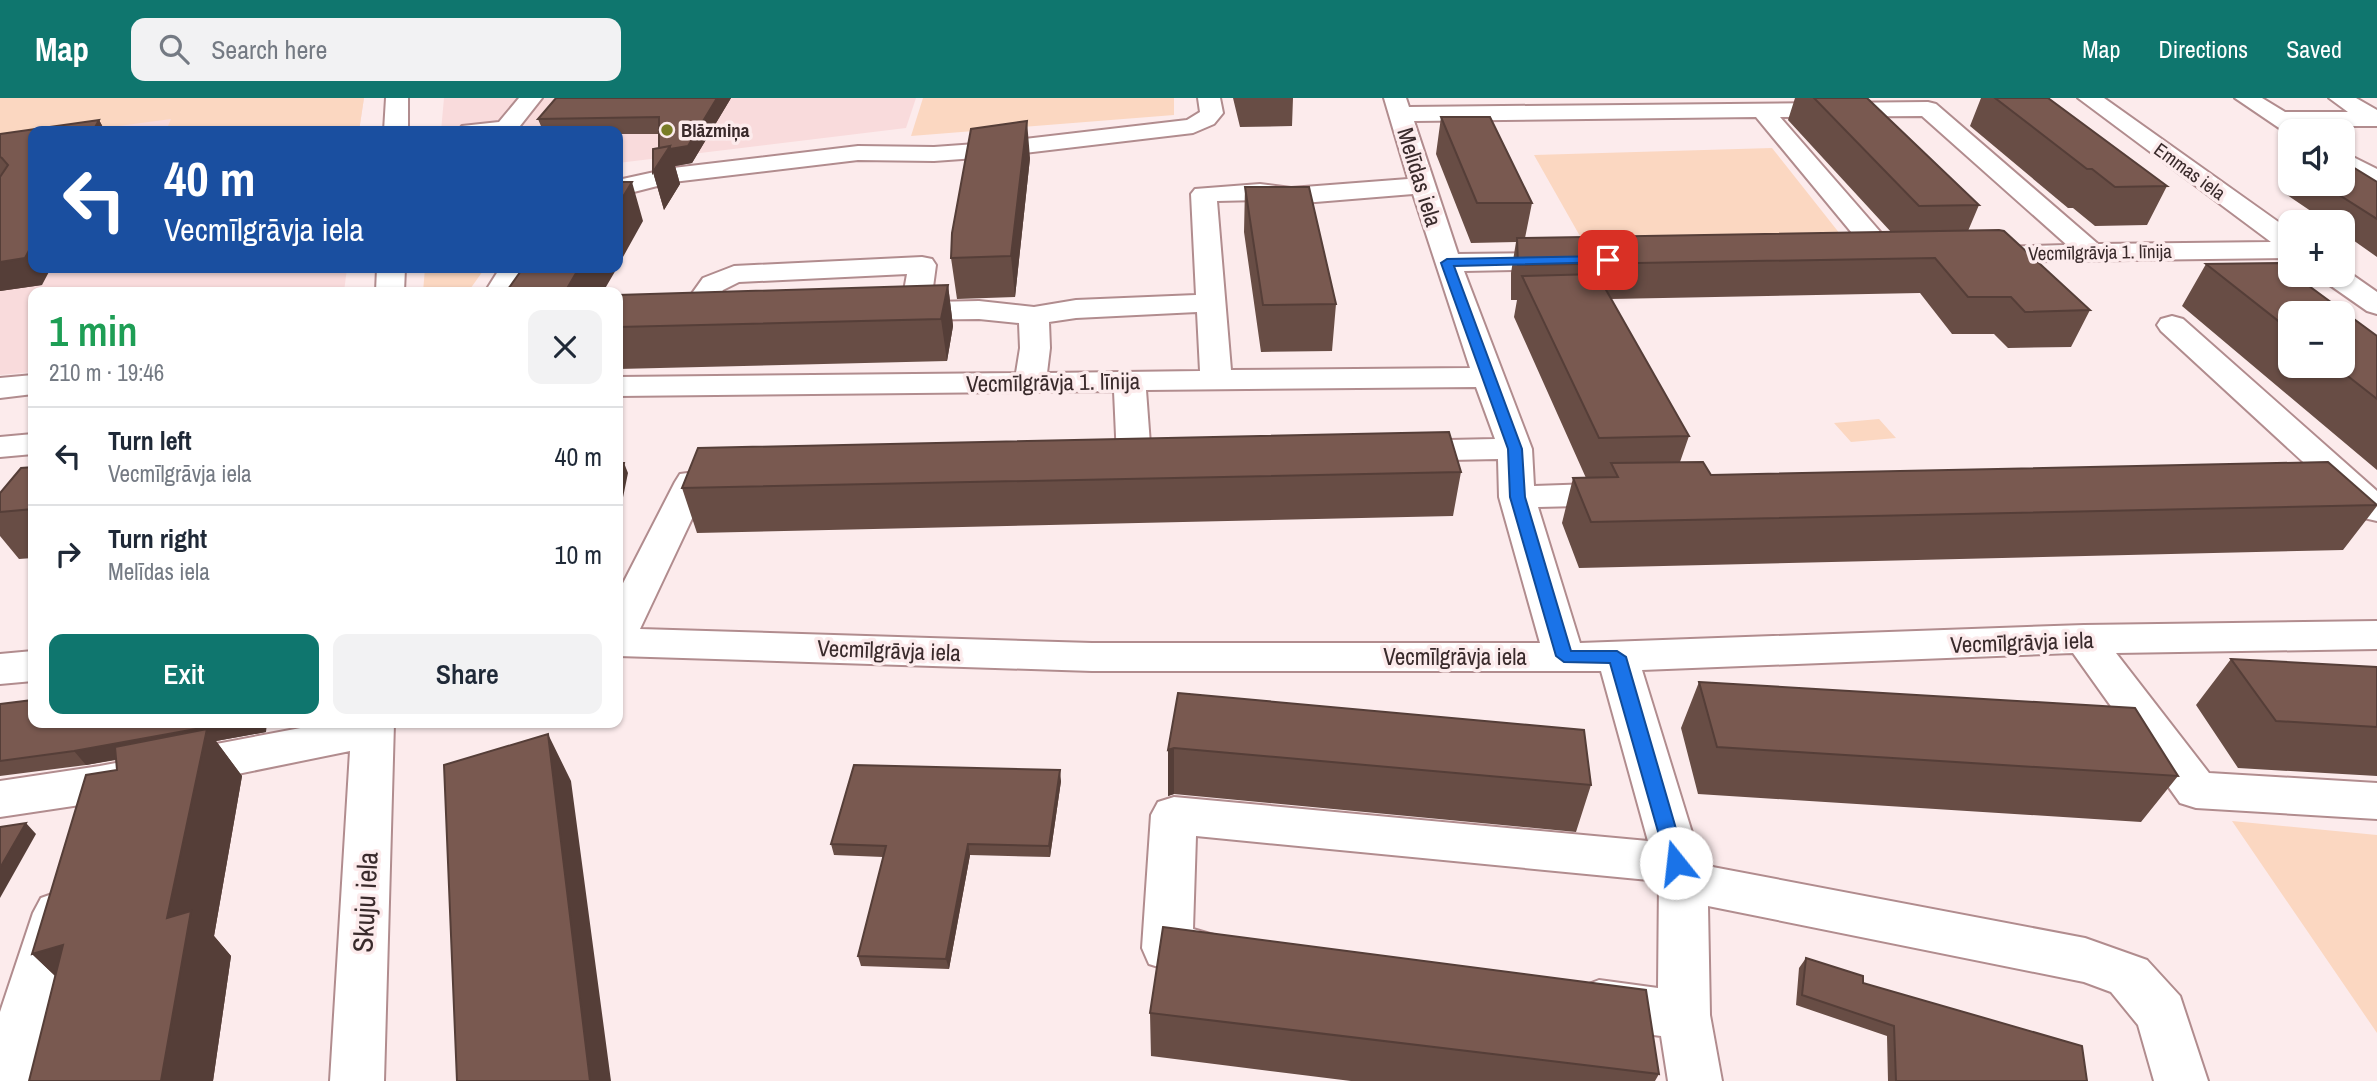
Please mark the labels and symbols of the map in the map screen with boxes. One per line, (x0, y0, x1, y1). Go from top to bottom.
place label: Blāzmiņa (681, 117, 750, 143)
marker: Blāzmiņa (659, 122, 675, 138)
street label: Melīdas iela (1390, 124, 1450, 231)
street label: Emmas iela (2149, 136, 2231, 206)
pin (1578, 230, 1638, 290)
street label: Vecmīlgrāvja 1. līnija (2028, 238, 2172, 266)
street label: Vecmīlgrāvja 1. līnija (966, 365, 1141, 399)
street label: Vecmīlgrāvja iela (1950, 624, 2095, 660)
street label: Vecmīlgrāvja iela (817, 632, 962, 668)
street label: Vecmīlgrāvja iela (1383, 641, 1527, 672)
position arrow (1639, 826, 1713, 900)
street label: Skuju iela (343, 850, 387, 953)

